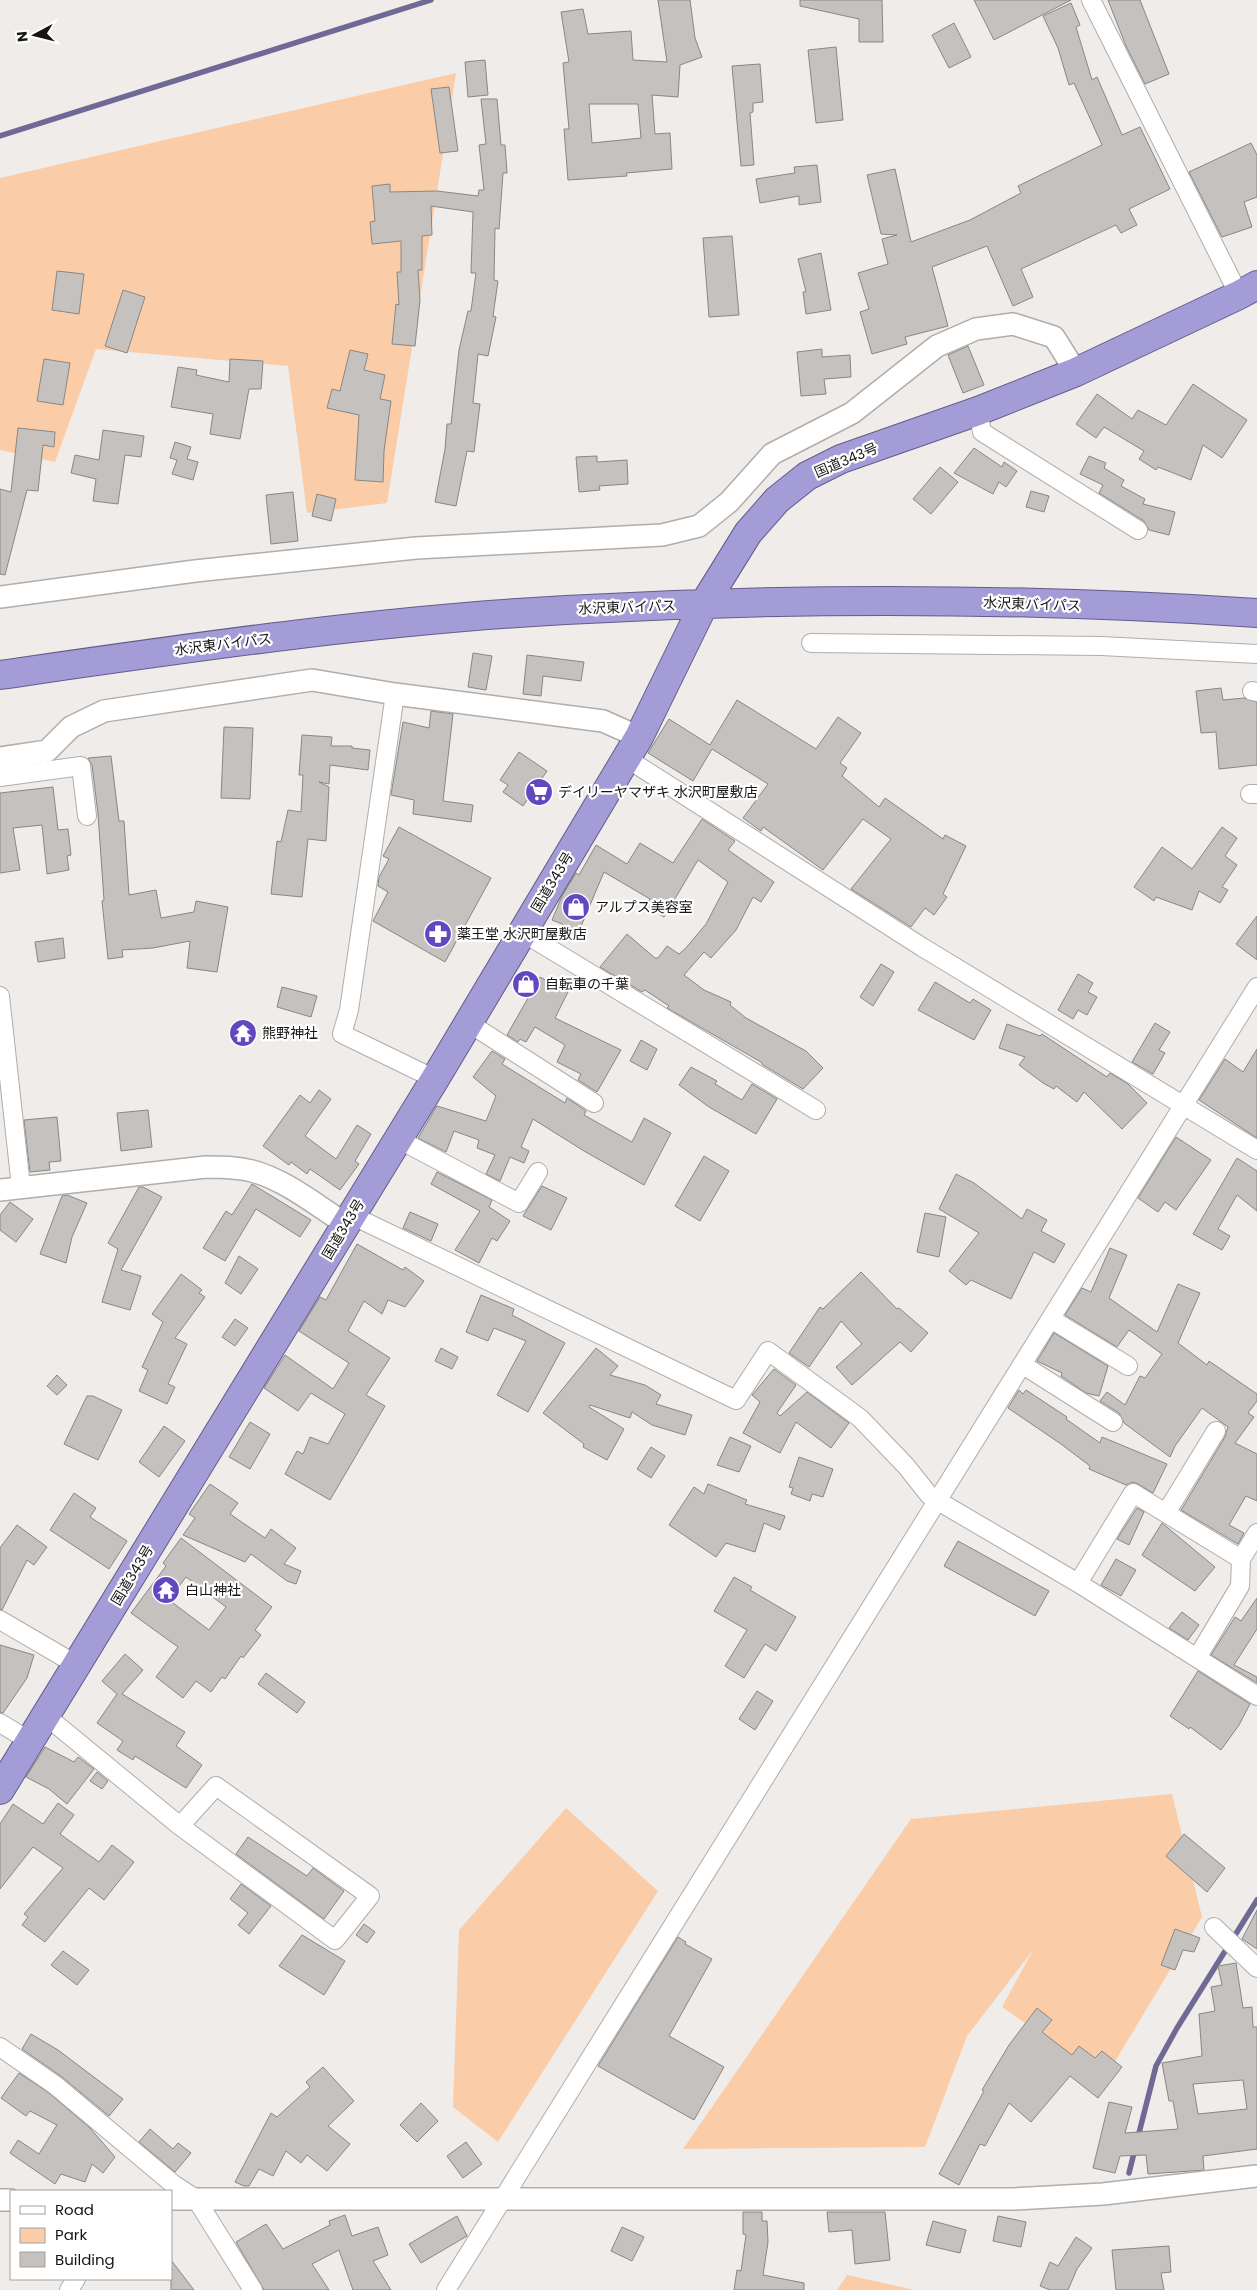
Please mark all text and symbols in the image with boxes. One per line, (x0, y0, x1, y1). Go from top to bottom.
north arrow (10, 10, 60, 60)
text: N (12, 30, 33, 43)
street label: 国道343号 (811, 438, 881, 482)
street label: 水沢東バイパス (983, 592, 1081, 616)
street label: 水沢東バイパス (578, 595, 676, 619)
street label: 水沢東バイパス (173, 628, 273, 660)
supermarket icon: デイリーヤマザキ 水沢町屋敷店 (524, 777, 554, 807)
place label: デイリーヤマザキ 水沢町屋敷店 (558, 782, 758, 802)
street label: 国道343号 (526, 848, 578, 916)
shop icon: アルプス美容室 (561, 892, 591, 922)
place label: アルプス美容室 (595, 897, 693, 917)
pharmacy icon: 薬王堂 水沢町屋敷店 (423, 919, 453, 949)
place label: 薬王堂 水沢町屋敷店 (457, 924, 587, 944)
shop icon: 自転車の千葉 (511, 969, 541, 999)
place label: 自転車の千葉 (545, 974, 629, 994)
temple icon: 熊野神社 (228, 1018, 258, 1048)
place label: 熊野神社 (262, 1023, 318, 1043)
street label: 国道343号 (317, 1195, 369, 1263)
street label: 国道343号 (106, 1541, 158, 1609)
temple icon: 白山神社 (151, 1575, 181, 1605)
place label: 白山神社 (185, 1580, 241, 1600)
legend (10, 2190, 172, 2280)
text: Road (55, 2199, 94, 2220)
text: Park (55, 2224, 87, 2245)
text: Building (55, 2249, 115, 2270)

